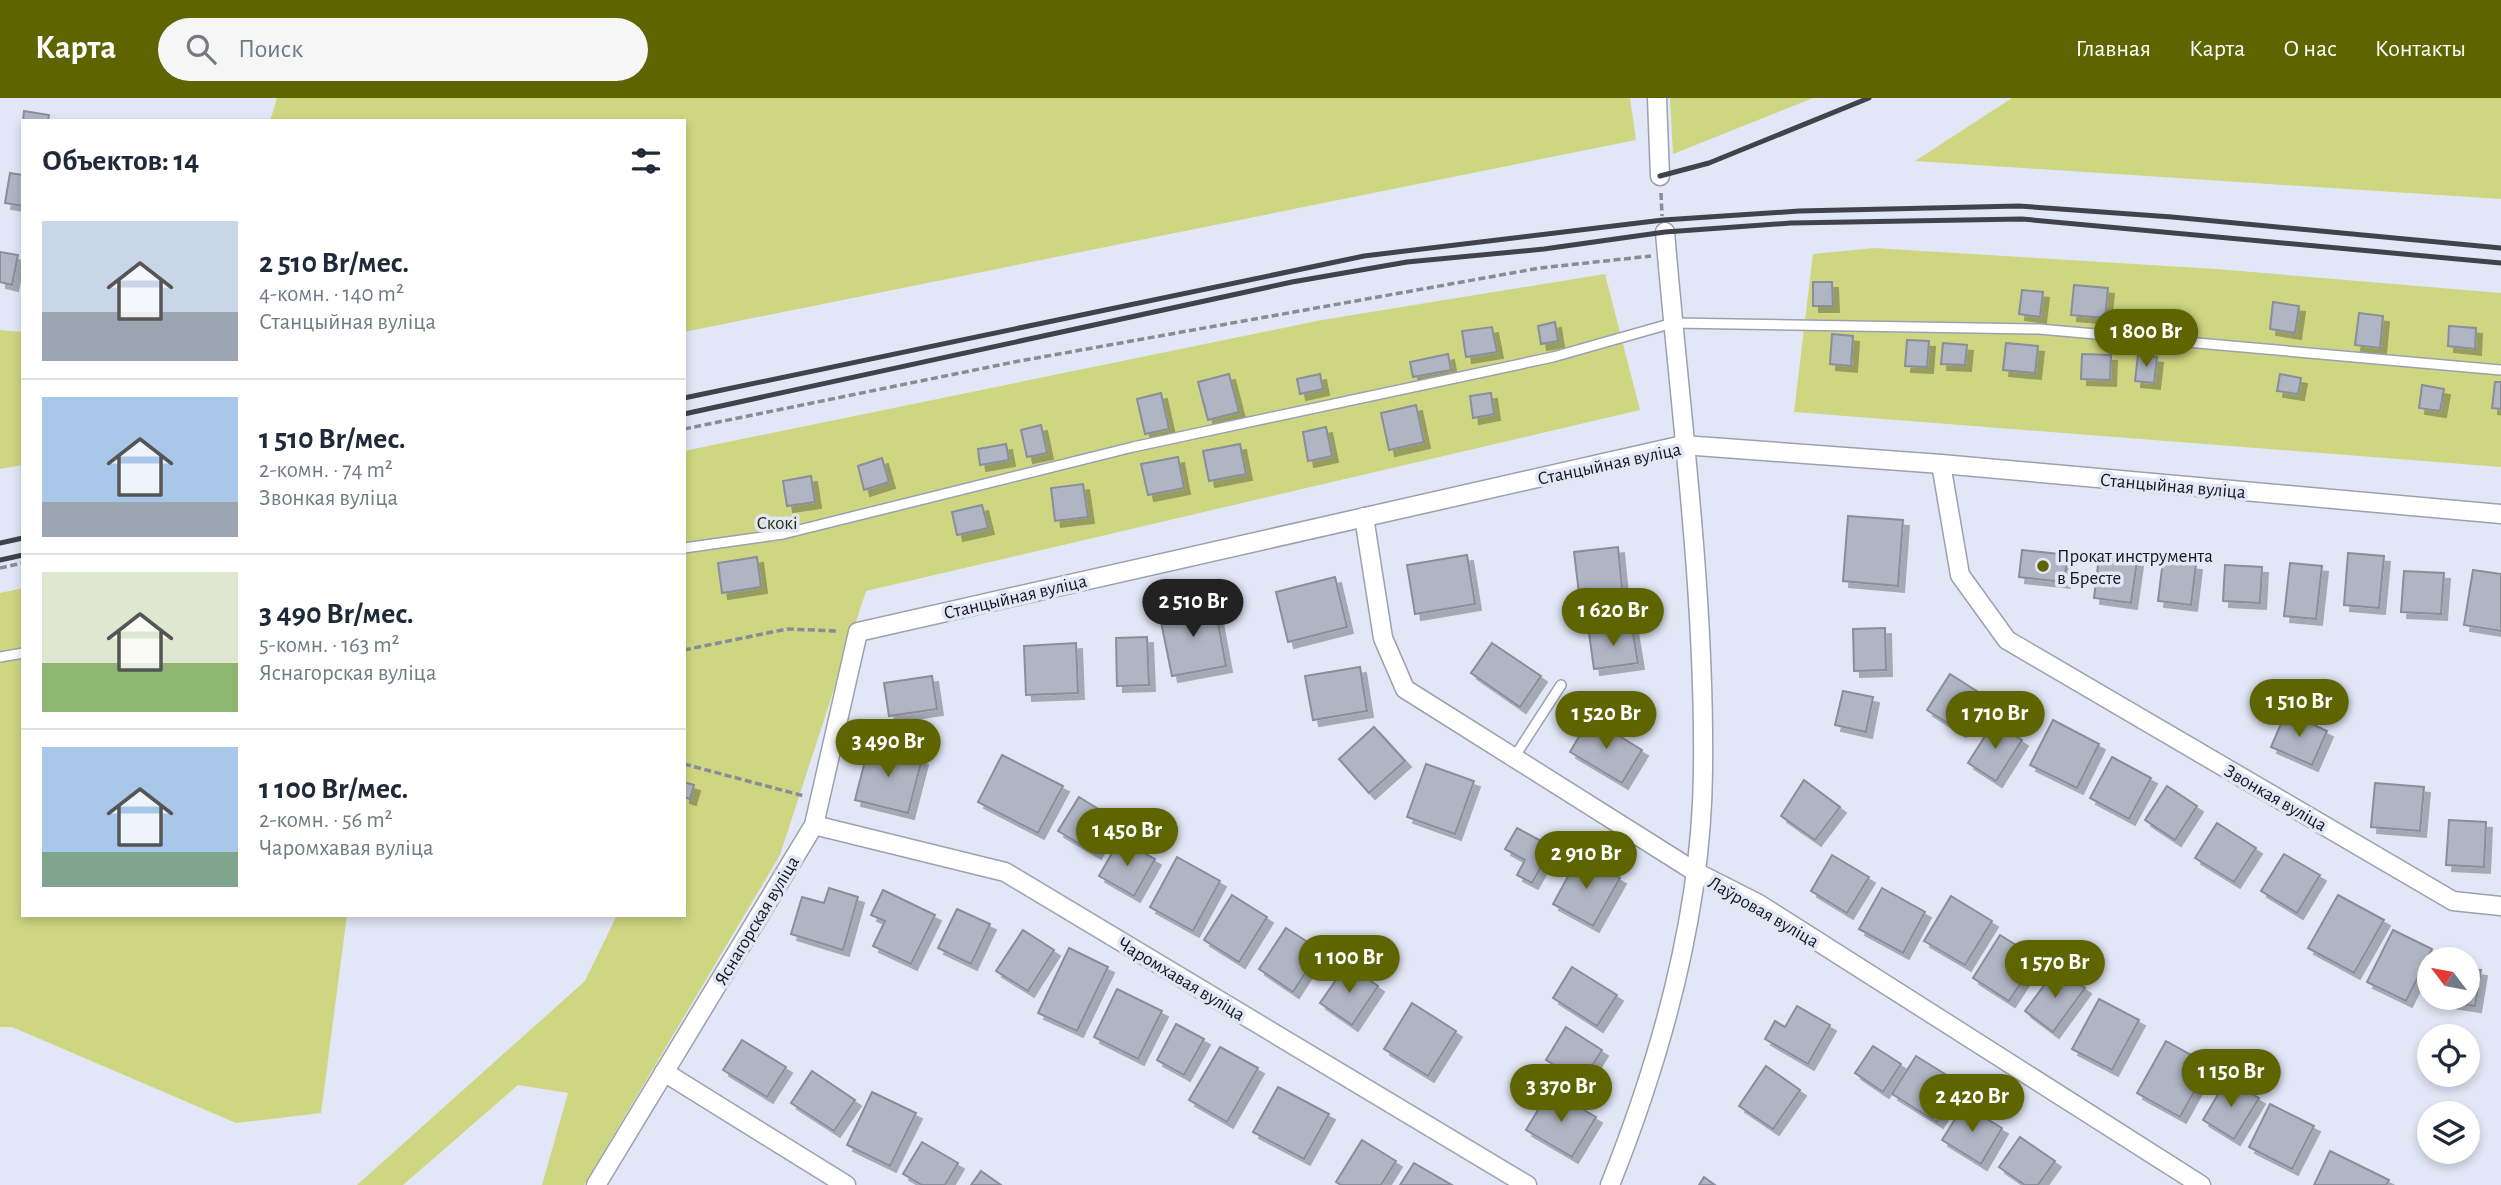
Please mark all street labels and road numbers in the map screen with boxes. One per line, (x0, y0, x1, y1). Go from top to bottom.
street label: Станцыйная вуліца (1536, 440, 1683, 489)
street label: Станцыйная вуліца (2099, 471, 2247, 502)
street label: Станцыйная вуліца (942, 572, 1089, 623)
street label: Звонкая вуліца (2221, 761, 2330, 835)
street label: Яснагорская вуліца (711, 853, 803, 988)
street label: Лаўровая вуліца (1705, 873, 1822, 952)
street label: Чаромхавая вуліца (1115, 934, 1248, 1025)

